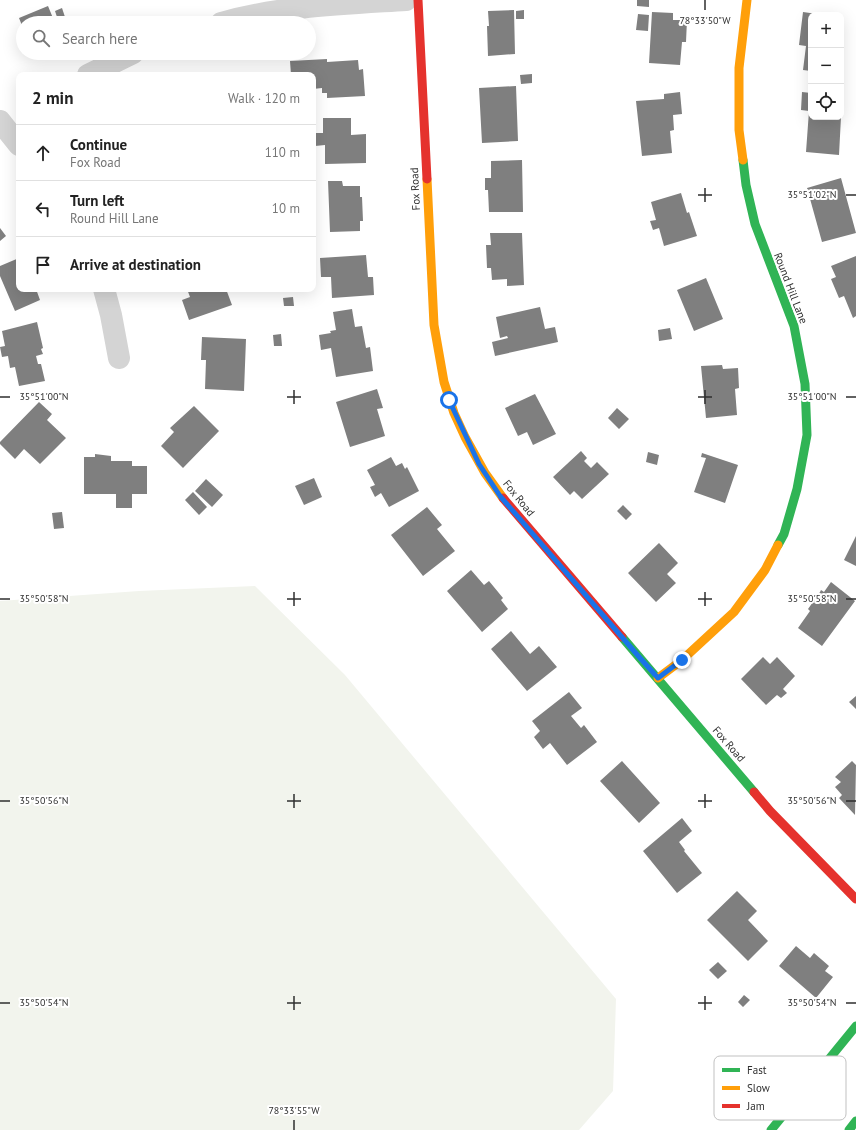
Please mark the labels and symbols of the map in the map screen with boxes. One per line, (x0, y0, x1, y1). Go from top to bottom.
text: 78°33'50"W (679, 14, 731, 27)
street label: Fox Road (407, 167, 423, 211)
text: 35°51'02"N (787, 188, 837, 201)
street label: Round Hill Lane (771, 251, 811, 326)
text: 35°51'00"N (19, 390, 69, 403)
text: 35°51'00"N (787, 390, 837, 403)
route start (440, 391, 458, 409)
street label: Fox Road (500, 477, 538, 519)
text: 35°50'58"N (19, 592, 69, 605)
text: 35°50'58"N (787, 592, 837, 605)
route end (673, 651, 691, 669)
street label: Fox Road (710, 723, 748, 765)
text: 35°50'56"N (19, 794, 69, 807)
text: 35°50'56"N (787, 794, 837, 807)
text: 35°50'54"N (19, 996, 69, 1009)
text: 35°50'54"N (787, 996, 837, 1009)
legend (714, 1056, 846, 1120)
text: Fast (747, 1063, 767, 1077)
text: Slow (747, 1081, 770, 1095)
text: Jam (746, 1099, 765, 1113)
text: 78°33'55"W (268, 1104, 320, 1117)

